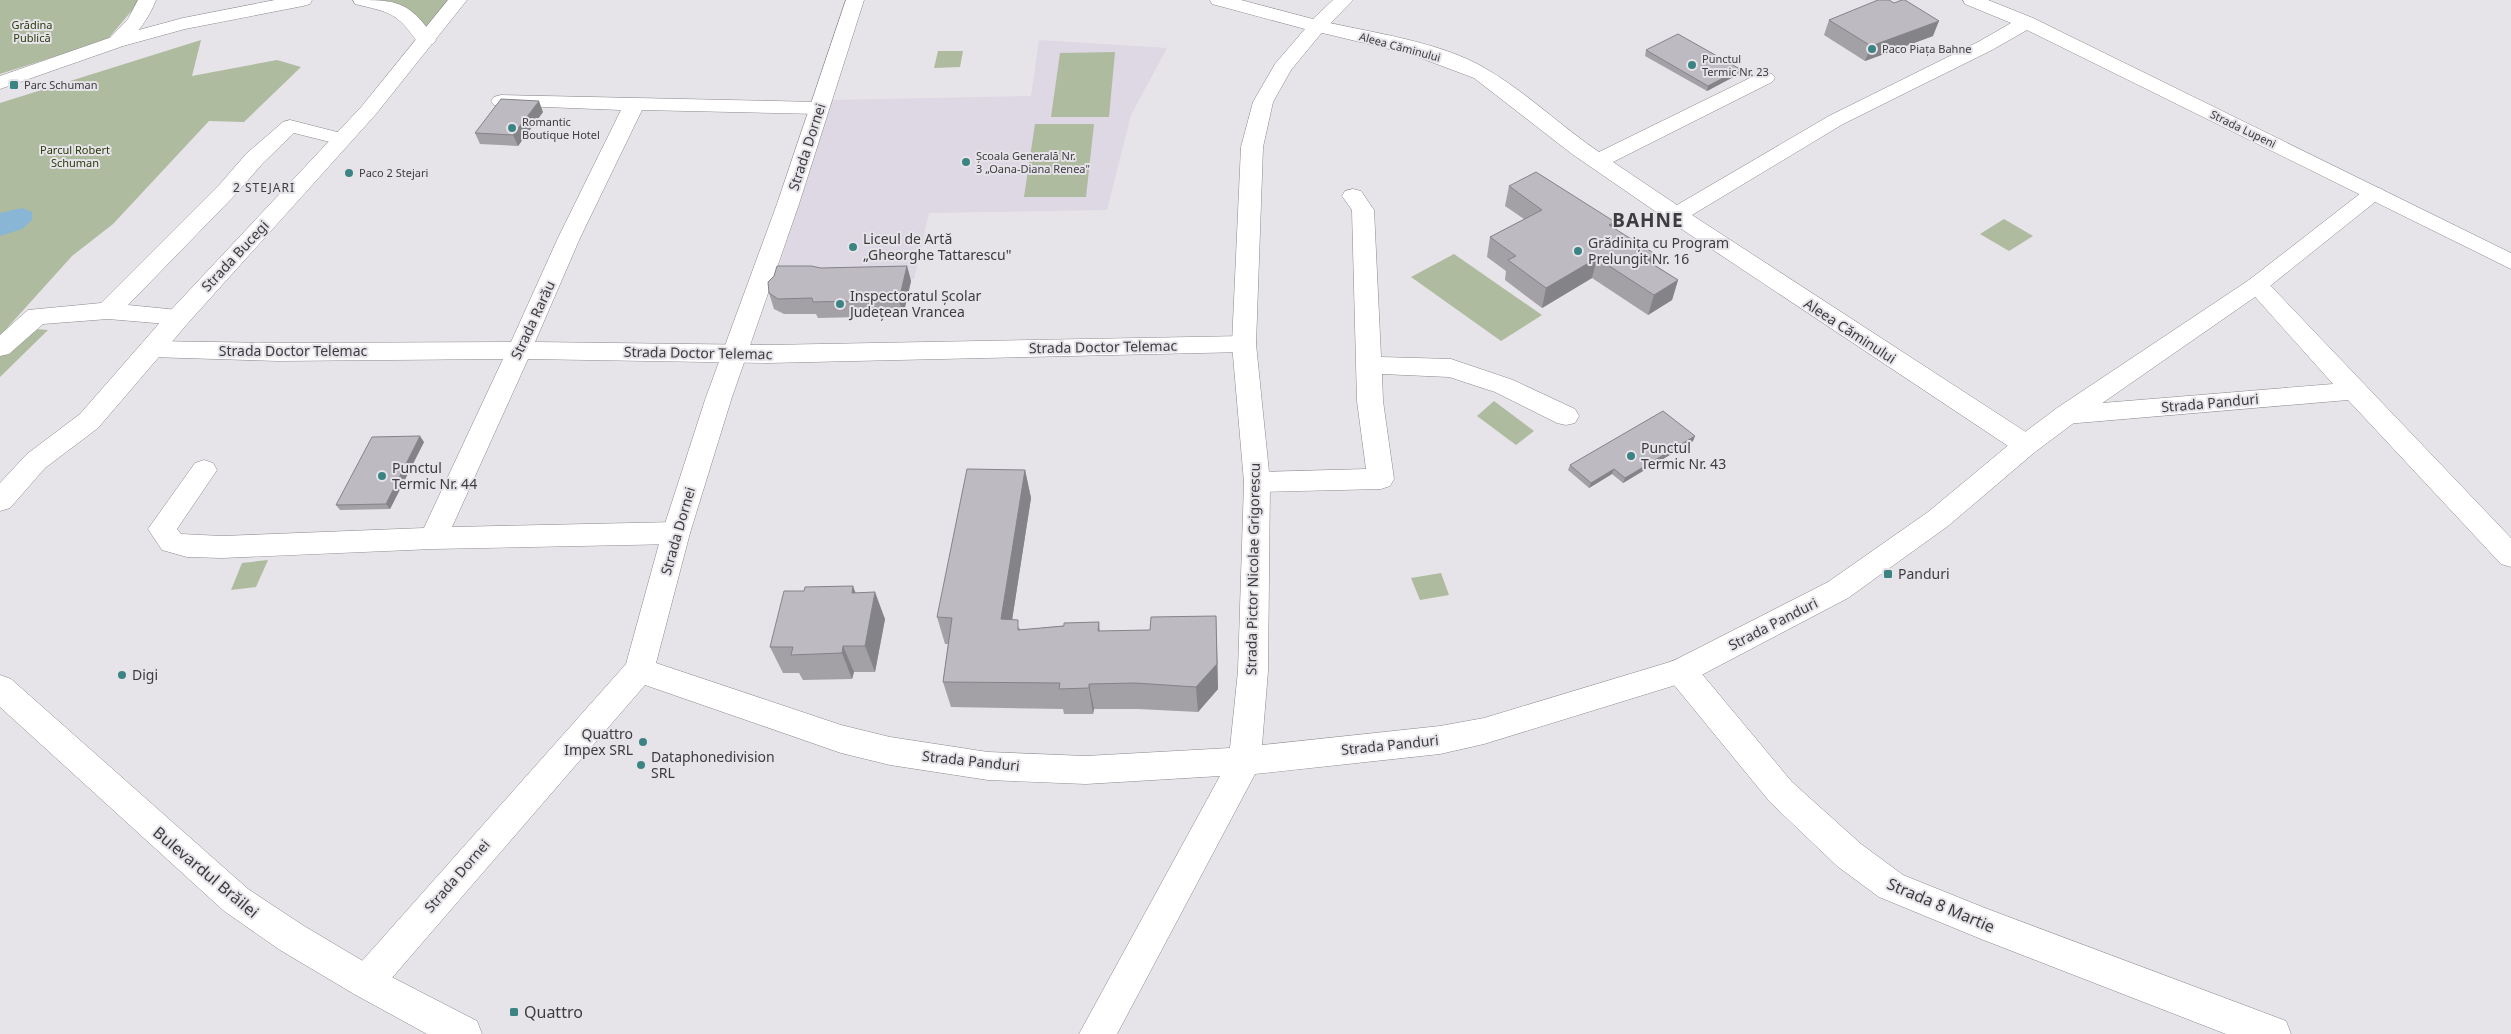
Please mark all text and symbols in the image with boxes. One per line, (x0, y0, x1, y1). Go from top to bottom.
park label: Grădina Publică (11, 17, 53, 45)
street label: Aleea Căminului (1358, 28, 1442, 65)
place label: Paco Piața Bahne (1882, 41, 1971, 56)
marker: Paco Piața Bahne (1866, 43, 1878, 55)
place label: Punctul Termic Nr. 23 (1702, 51, 1769, 79)
marker: Punctul Termic Nr. 23 (1686, 59, 1698, 71)
place label: Parc Schuman (24, 77, 97, 92)
marker: Parc Schuman (8, 79, 20, 91)
street label: Strada Dornei (783, 101, 830, 193)
street label: Strada Lupeni (2208, 106, 2279, 151)
place label: Romantic Boutique Hotel (522, 114, 600, 142)
marker: Romantic Boutique Hotel (506, 122, 518, 134)
park label: Parcul Robert Schuman (40, 142, 110, 170)
place label: Școala Generală Nr. 3 „Oana-Diana Renea" (976, 148, 1090, 176)
marker: Școala Generală Nr. 3 „Oana-Diana Renea" (960, 156, 972, 168)
place label: Paco 2 Stejari (359, 165, 428, 180)
marker: Paco 2 Stejari (343, 167, 355, 179)
district label: 2 STEJARI (233, 179, 295, 196)
district label: BAHNE (1612, 207, 1684, 233)
street label: Strada Bucegi (197, 216, 273, 295)
place label: Liceul de Artă „Gheorghe Tattarescu" (863, 229, 1011, 264)
place label: Grădinița cu Program Prelungit Nr. 16 (1588, 233, 1729, 268)
marker: Liceul de Artă „Gheorghe Tattarescu" (847, 241, 859, 253)
marker: Grădinița cu Program Prelungit Nr. 16 (1572, 245, 1584, 257)
street label: Strada Rarău (506, 277, 559, 362)
place label: Inspectoratul Școlar Județean Vrancea (848, 286, 982, 321)
street label: Aleea Căminului (1800, 294, 1900, 368)
marker: Inspectoratul Școlar Județean Vrancea (834, 298, 846, 310)
street label: Strada Doctor Telemac (1029, 336, 1178, 357)
street label: Strada Doctor Telemac (219, 341, 367, 360)
street label: Strada Doctor Telemac (624, 342, 773, 363)
street label: Strada Panduri (2160, 389, 2260, 416)
place label: Punctul Termic Nr. 43 (1641, 438, 1726, 473)
marker: Punctul Termic Nr. 43 (1625, 450, 1637, 462)
place label: Punctul Termic Nr. 44 (392, 458, 477, 493)
street label: Strada Pictor Nicolae Grigorescu (1241, 463, 1264, 675)
marker: Punctul Termic Nr. 44 (376, 470, 388, 482)
street label: Strada Dornei (656, 485, 699, 577)
place label: Panduri (1898, 564, 1950, 583)
marker: Panduri (1882, 568, 1894, 580)
street label: Strada Panduri (1725, 593, 1821, 654)
place label: Digi (132, 665, 158, 684)
marker: Digi (116, 669, 128, 681)
place label: Quattro Impex SRL (564, 724, 633, 759)
street label: Strada Panduri (1340, 730, 1440, 759)
marker: Quattro Impex SRL (637, 736, 649, 748)
street label: Strada Panduri (921, 746, 1021, 775)
place label: Dataphonedivision SRL (651, 747, 775, 782)
marker: Dataphonedivision SRL (635, 759, 647, 771)
street label: Bulevardul Brăilei (149, 821, 263, 923)
street label: Strada Dornei (420, 835, 494, 916)
street label: Strada 8 Martie (1884, 872, 1998, 938)
place label: Quattro (524, 1001, 583, 1023)
marker: Quattro (508, 1006, 520, 1018)

